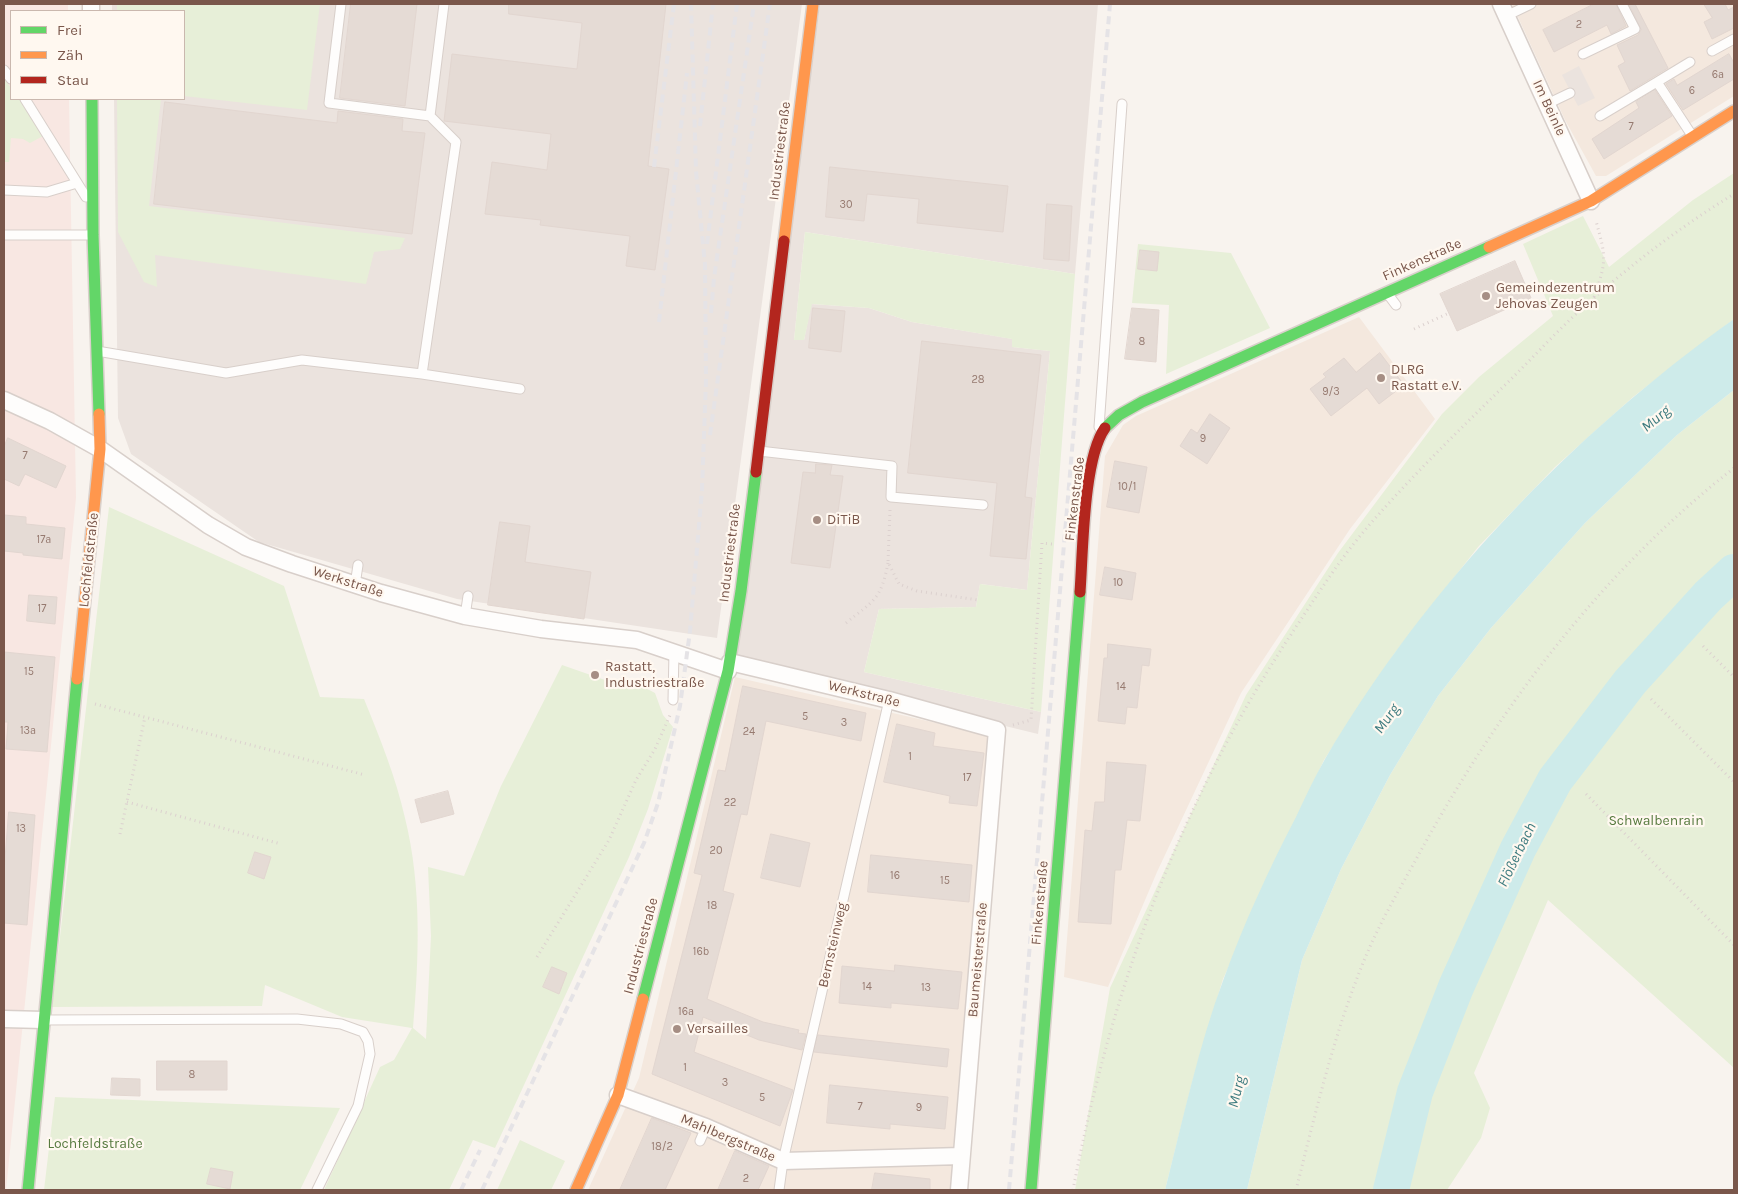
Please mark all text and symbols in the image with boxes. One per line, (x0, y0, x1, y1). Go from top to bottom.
legend (10, 10, 185, 100)
house number: 2 (1576, 18, 1582, 32)
text: Frei (57, 21, 82, 39)
text: Zäh (57, 46, 83, 64)
house number: 6a (1712, 68, 1724, 82)
text: Stau (57, 71, 89, 89)
street label: Im Beinle (1529, 77, 1569, 139)
house number: 6 (1689, 84, 1695, 98)
street label: Industriestraße (766, 101, 794, 201)
house number: 7 (1628, 120, 1634, 134)
house number: 30 (839, 198, 853, 212)
street label: Finkenstraße (1380, 235, 1464, 285)
place label: Gemeindezentrum Jehovas Zeugen (1496, 280, 1615, 312)
marker: Gemeindezentrum Jehovas Zeugen (1480, 290, 1492, 302)
house number: 8 (1139, 335, 1145, 349)
place label: DLRG Rastatt e.V. (1391, 362, 1462, 394)
marker: DLRG Rastatt e.V. (1375, 372, 1387, 384)
house number: 28 (971, 373, 985, 387)
house number: 9/3 (1322, 385, 1340, 399)
water label: Murg (1638, 402, 1674, 436)
house number: 9 (1200, 432, 1206, 446)
house number: 7 (22, 449, 28, 463)
street label: Finkenstraße (1062, 456, 1088, 542)
house number: 10/1 (1118, 480, 1136, 494)
street label: Industriestraße (716, 503, 744, 603)
street label: Lochfeldstraße (76, 512, 102, 608)
place label: DiTiB (827, 512, 860, 528)
marker: DiTiB (811, 514, 823, 526)
house number: 17a (37, 533, 51, 547)
street label: Werkstraße (311, 563, 385, 601)
house number: 10 (1113, 576, 1123, 590)
house number: 17 (38, 602, 46, 616)
place label: Rastatt, Industriestraße (605, 659, 704, 692)
house number: 15 (24, 665, 34, 679)
marker: Rastatt, Industriestraße (589, 669, 601, 681)
street label: Werkstraße (826, 677, 902, 711)
house number: 14 (1116, 680, 1126, 694)
water label: Murg (1370, 701, 1404, 737)
house number: 5 (802, 710, 808, 724)
house number: 3 (841, 716, 847, 730)
house number: 13a (20, 724, 36, 738)
house number: 24 (743, 725, 755, 739)
house number: 1 (908, 750, 912, 764)
house number: 17 (963, 771, 971, 785)
house number: 22 (724, 796, 736, 810)
park label: Schwalbenrain (1608, 813, 1704, 829)
water label: Flößerbach (1494, 820, 1540, 890)
house number: 13 (16, 822, 26, 836)
house number: 20 (710, 844, 722, 858)
street label: Finkenstraße (1028, 860, 1052, 946)
house number: 16 (890, 869, 900, 883)
house number: 15 (940, 874, 950, 888)
street label: Industriestraße (620, 896, 662, 996)
house number: 18 (707, 899, 717, 913)
street label: Bernsteinweg (815, 901, 851, 989)
street label: Baumeisterstraße (965, 902, 991, 1018)
house number: 16b (693, 945, 709, 959)
house number: 14 (862, 980, 872, 994)
house number: 13 (921, 981, 931, 995)
house number: 16a (678, 1005, 694, 1019)
place label: Versailles (687, 1021, 748, 1037)
marker: Versailles (671, 1023, 683, 1035)
house number: 1 (683, 1061, 687, 1075)
house number: 8 (189, 1068, 195, 1082)
water label: Murg (1224, 1074, 1250, 1110)
house number: 3 (722, 1076, 728, 1090)
house number: 5 (759, 1091, 765, 1105)
house number: 7 (857, 1100, 863, 1114)
house number: 9 (916, 1101, 922, 1115)
street label: Mahlbergstraße (678, 1110, 778, 1166)
park label: Lochfeldstraße (47, 1136, 143, 1152)
house number: 18/2 (651, 1140, 673, 1154)
house number: 2 (743, 1172, 749, 1186)

